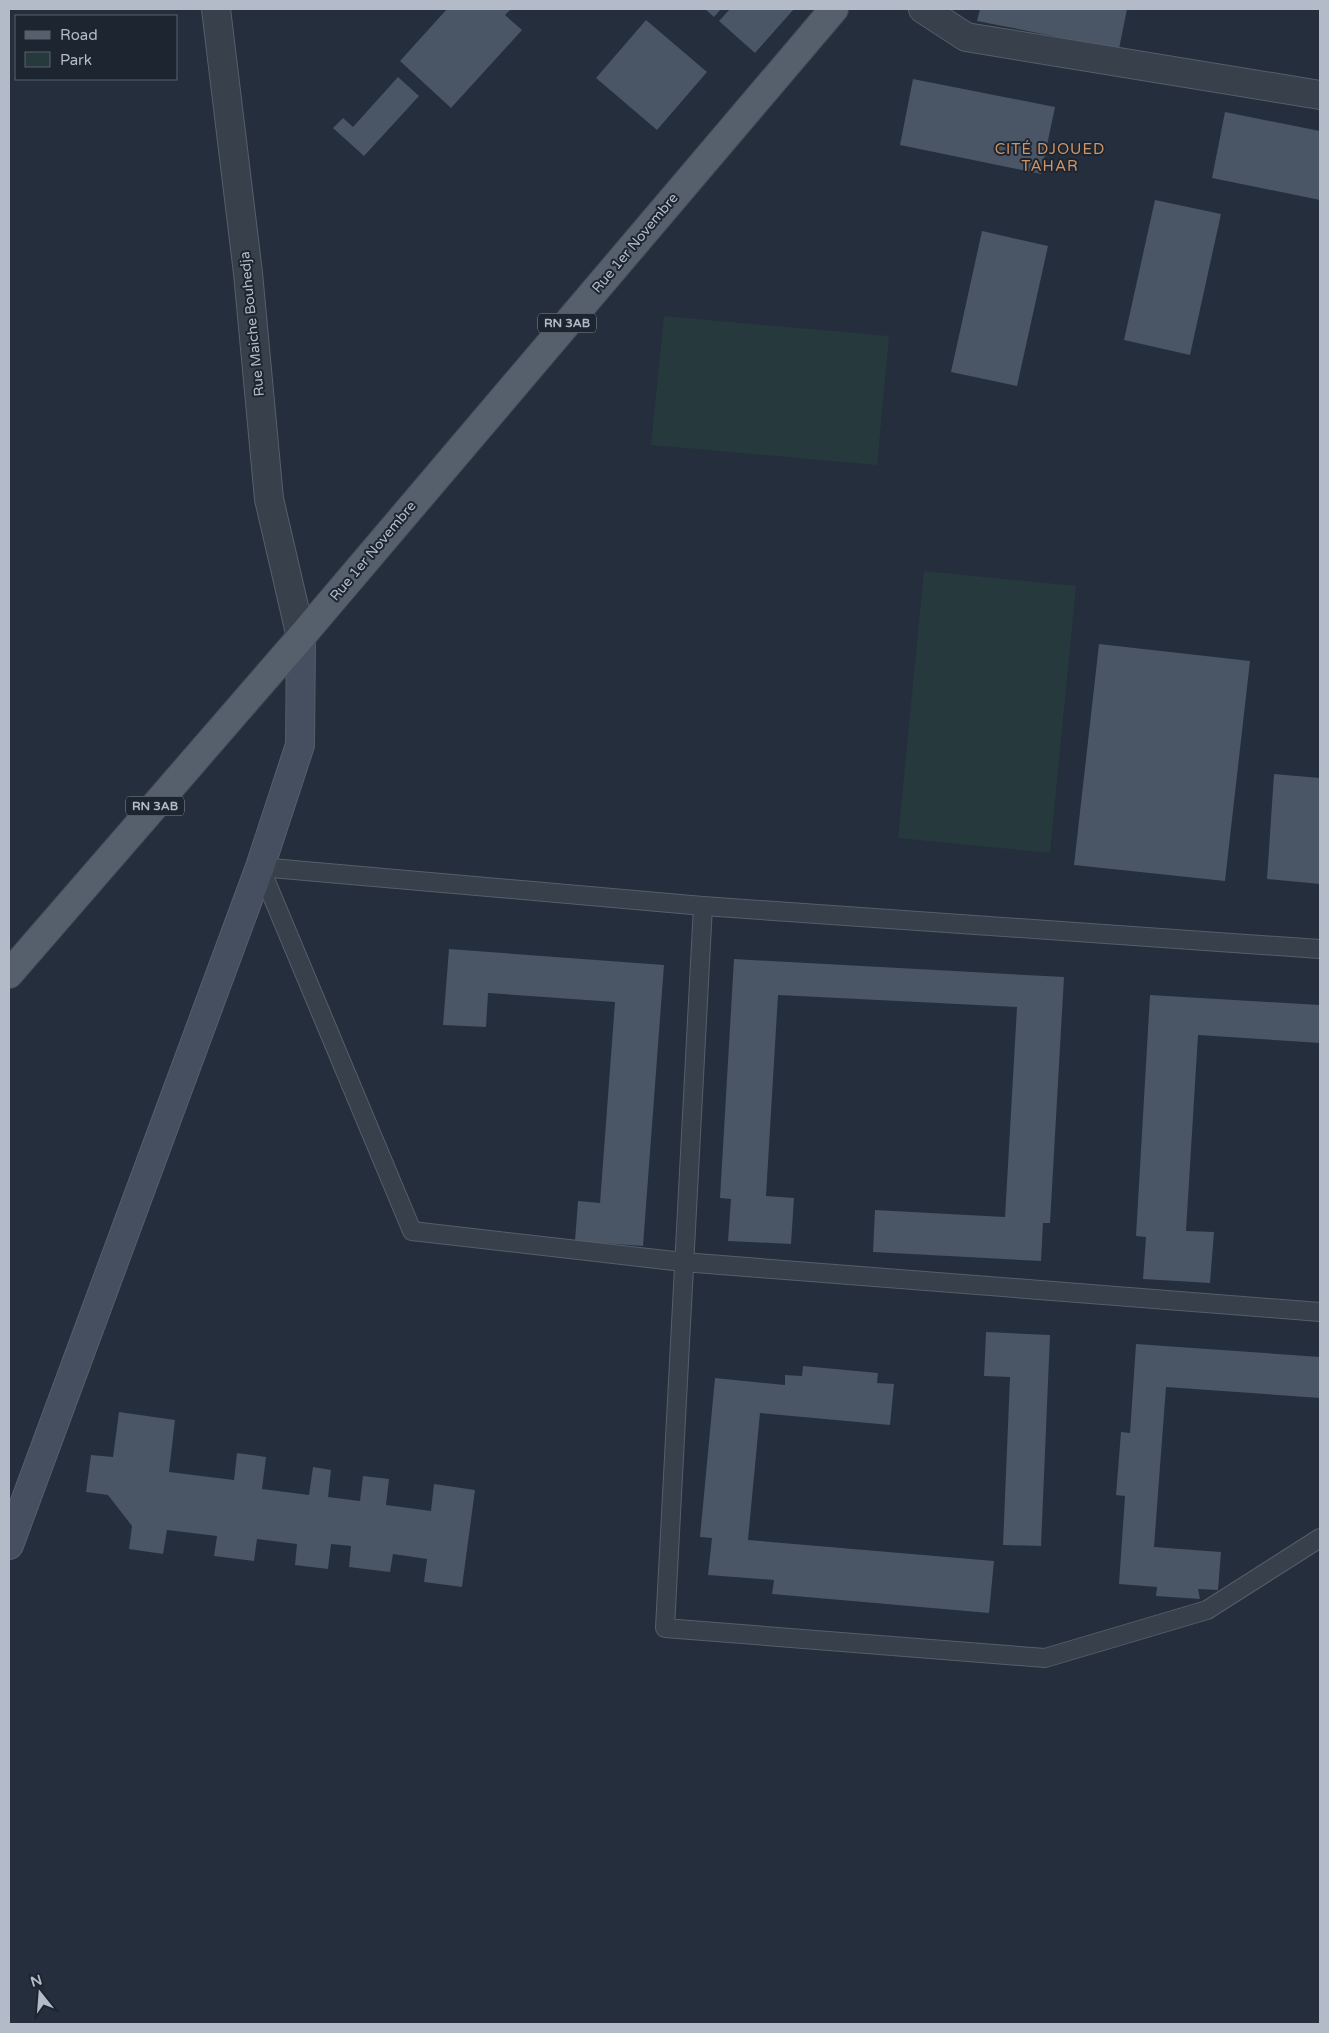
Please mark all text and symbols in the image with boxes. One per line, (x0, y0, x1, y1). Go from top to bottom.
legend (15, 15, 178, 80)
text: Road (60, 26, 98, 44)
text: Park (60, 51, 92, 69)
district label: CITÉ DJOUED TAHAR (995, 140, 1105, 175)
street label: Rue 1er Novembre (588, 190, 682, 296)
street label: Rue Maiche Bouhedja (236, 251, 268, 397)
road number: RN 3AB (538, 314, 596, 332)
street label: Rue 1er Novembre (326, 498, 420, 604)
road number: RN 3AB (126, 796, 184, 816)
north arrow (15, 1968, 65, 2018)
text: N (28, 1971, 44, 1991)

